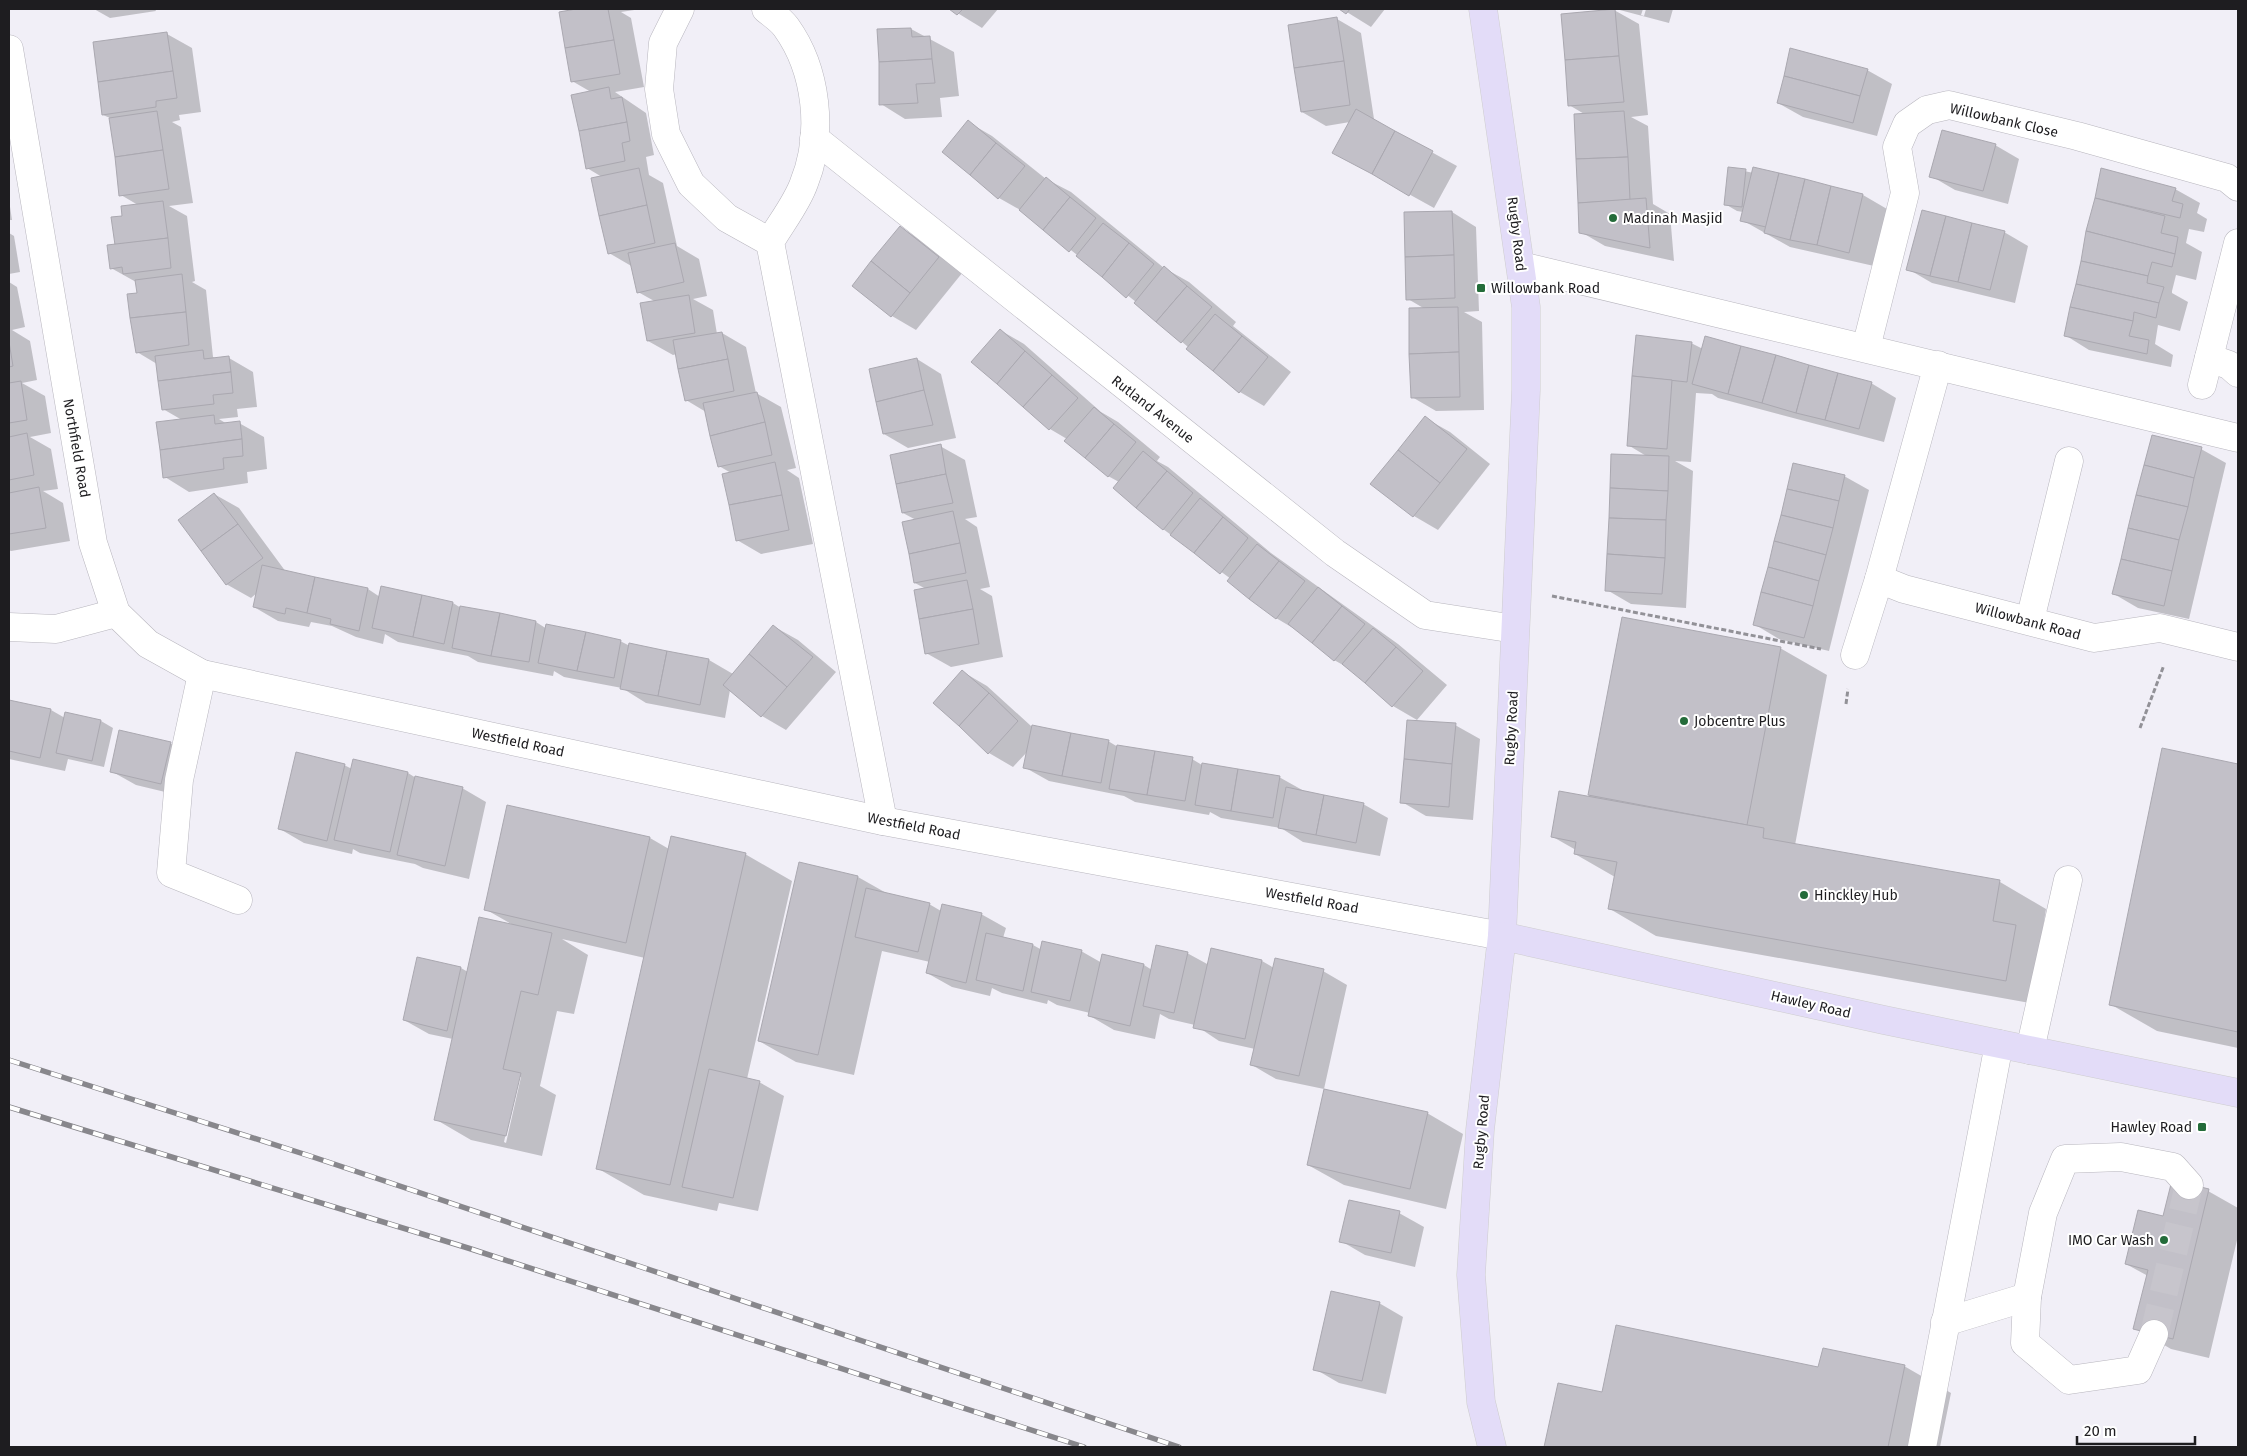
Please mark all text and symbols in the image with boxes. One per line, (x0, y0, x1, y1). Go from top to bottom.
street label: Willowbank Close (1948, 100, 2060, 141)
street label: Rugby Road (1503, 196, 1530, 272)
place label: Madinah Masjid (1623, 210, 1723, 227)
marker: Madinah Masjid (1607, 212, 1619, 224)
place label: Willowbank Road (1491, 280, 1600, 297)
marker: Willowbank Road (1475, 282, 1487, 294)
street label: Rutland Avenue (1108, 372, 1197, 447)
street label: Northfield Road (59, 397, 94, 499)
street label: Willowbank Road (1973, 599, 2083, 644)
street label: Rugby Road (1501, 690, 1522, 766)
place label: Jobcentre Plus (1694, 713, 1786, 730)
marker: Jobcentre Plus (1678, 715, 1690, 727)
street label: Westfield Road (470, 724, 566, 761)
street label: Westfield Road (866, 809, 962, 844)
street label: Westfield Road (1264, 884, 1360, 917)
place label: Hinckley Hub (1814, 887, 1898, 904)
marker: Hinckley Hub (1798, 889, 1810, 901)
street label: Hawley Road (1769, 987, 1853, 1022)
street label: Rugby Road (1470, 1094, 1493, 1170)
place label: Hawley Road (2110, 1119, 2192, 1136)
marker: Hawley Road (2196, 1121, 2208, 1133)
place label: IMO Car Wash (2068, 1232, 2154, 1249)
marker: IMO Car Wash (2158, 1234, 2170, 1246)
scale bar (2077, 1414, 2194, 1446)
text: 20 m (2084, 1422, 2117, 1440)

